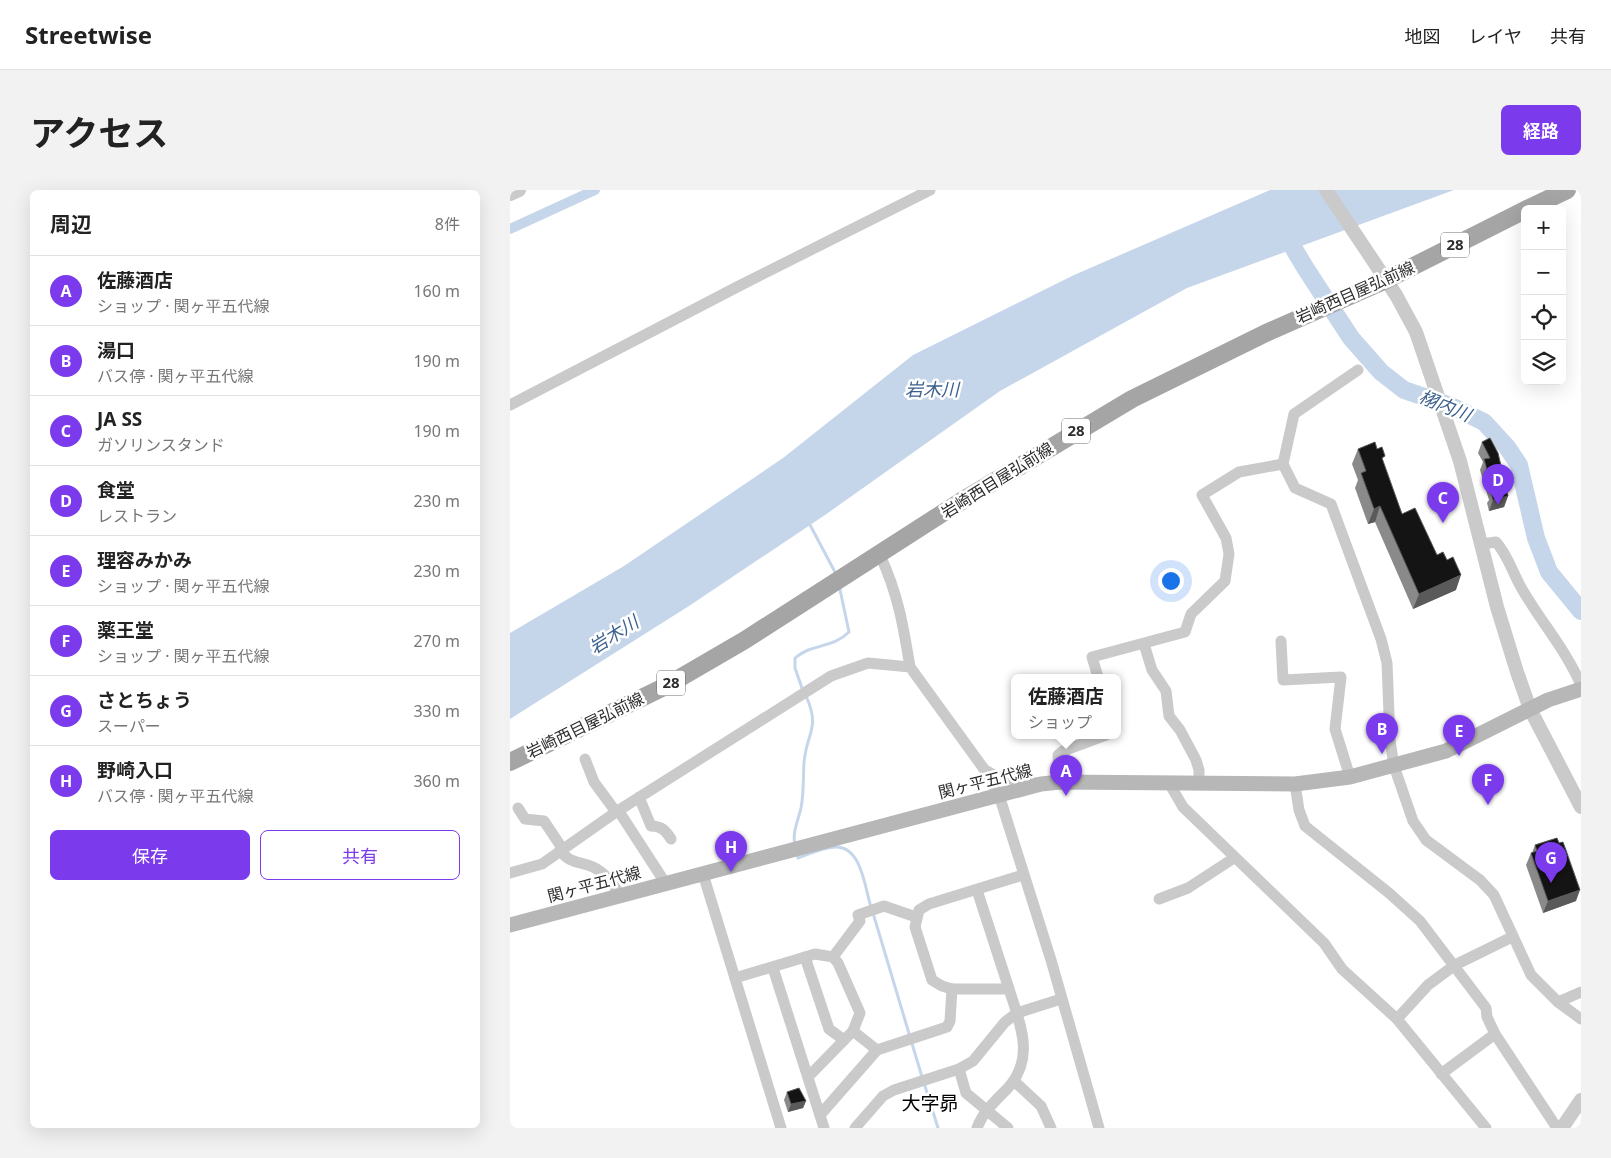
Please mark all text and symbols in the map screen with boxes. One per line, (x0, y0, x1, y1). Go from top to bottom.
text: Streetwise (25, 18, 152, 51)
text: 地図 (1405, 24, 1441, 48)
text: レイヤ (1469, 24, 1522, 48)
text: 共有 (1550, 24, 1586, 48)
button: 経路 (1501, 105, 1581, 155)
text: アクセス (30, 109, 168, 156)
map controls (1521, 205, 1566, 385)
button: + (1521, 205, 1566, 250)
text: 周辺 (50, 210, 92, 238)
text: 8件 (435, 213, 460, 235)
road number: 28 (1441, 232, 1469, 258)
button: − (1521, 250, 1566, 295)
street label: 岩崎西目屋弘前線 (1292, 256, 1418, 328)
text: 佐藤酒店 (97, 267, 173, 293)
text: A (60, 280, 72, 302)
text: 160 m (413, 280, 460, 302)
text: ショップ · 関ヶ平五代線 (97, 295, 270, 317)
button: locate (1521, 295, 1566, 340)
text: 湯口 (97, 337, 135, 363)
button: layers (1521, 340, 1566, 385)
text: B (61, 350, 71, 372)
text: 190 m (413, 350, 460, 372)
text: バス停 · 関ヶ平五代線 (97, 365, 254, 387)
water label: 岩木川 (905, 377, 961, 401)
water label: 栩内川 (1416, 384, 1477, 427)
text: JA SS (97, 406, 142, 432)
road number: 28 (1062, 418, 1090, 444)
text: C (61, 420, 71, 442)
text: 190 m (413, 420, 460, 442)
text: ガソリンスタンド (97, 434, 225, 456)
street label: 岩崎西目屋弘前線 (937, 437, 1057, 523)
pin: D (1482, 464, 1514, 505)
text: 食堂 (97, 477, 135, 503)
pin: C (1427, 482, 1459, 523)
text: D (60, 490, 72, 512)
text: 230 m (413, 490, 460, 512)
text: レストラン (97, 505, 177, 527)
text: 理容みかみ (97, 547, 192, 573)
text: E (62, 560, 70, 582)
text: 230 m (413, 560, 460, 582)
your location (1158, 568, 1184, 594)
text: ショップ · 関ヶ平五代線 (97, 575, 270, 597)
water label: 岩木川 (584, 609, 644, 659)
text: 薬王堂 (97, 617, 154, 643)
text: F (62, 630, 70, 652)
text: 270 m (413, 630, 460, 652)
text: ショップ · 関ヶ平五代線 (97, 645, 270, 667)
road number: 28 (657, 670, 685, 696)
popup (1011, 674, 1121, 739)
text: 佐藤酒店 (1028, 683, 1104, 709)
text: さとちょう (97, 687, 192, 713)
street label: 岩崎西目屋弘前線 (523, 687, 647, 763)
text: G (60, 700, 72, 722)
text: 330 m (413, 700, 460, 722)
text: ショップ (1028, 711, 1092, 733)
pin: B (1366, 713, 1398, 754)
text: スーパー (97, 715, 161, 737)
pin: E (1443, 715, 1475, 756)
pin: A (1050, 755, 1082, 796)
text: 野崎入口 (97, 757, 173, 783)
street label: 関ヶ平五代線 (936, 759, 1034, 803)
pin: F (1472, 764, 1504, 805)
text: H (60, 770, 72, 792)
text: 360 m (413, 770, 460, 792)
text: バス停 · 関ヶ平五代線 (97, 785, 254, 807)
button: 保存 (50, 830, 250, 880)
button: 共有 (260, 830, 460, 880)
pin: H (715, 831, 747, 872)
pin: G (1535, 842, 1567, 883)
street label: 関ヶ平五代線 (545, 861, 643, 907)
district label: 大字昴 (901, 1090, 959, 1116)

